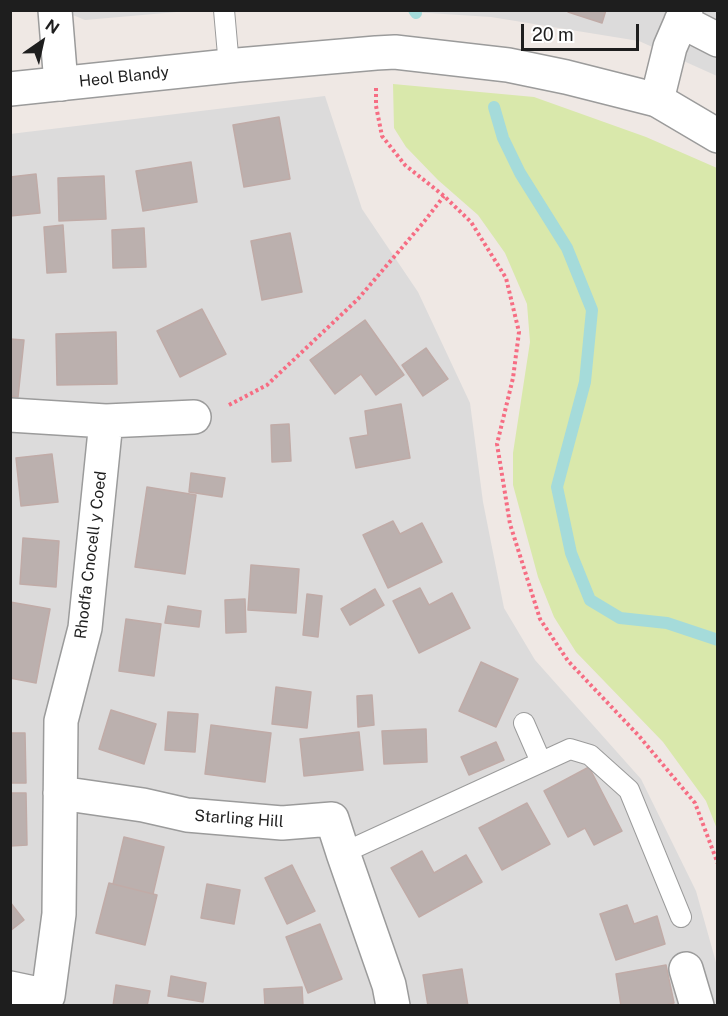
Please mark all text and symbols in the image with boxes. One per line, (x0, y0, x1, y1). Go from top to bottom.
north arrow (12, 12, 72, 72)
scale bar (524, 12, 642, 50)
text: N (42, 15, 63, 38)
text: 20 m (532, 24, 574, 45)
street label: Heol Blandy (78, 63, 170, 91)
street label: Rhodfa Cnocell y Coed (71, 470, 111, 640)
street label: Starling Hill (194, 806, 284, 832)

